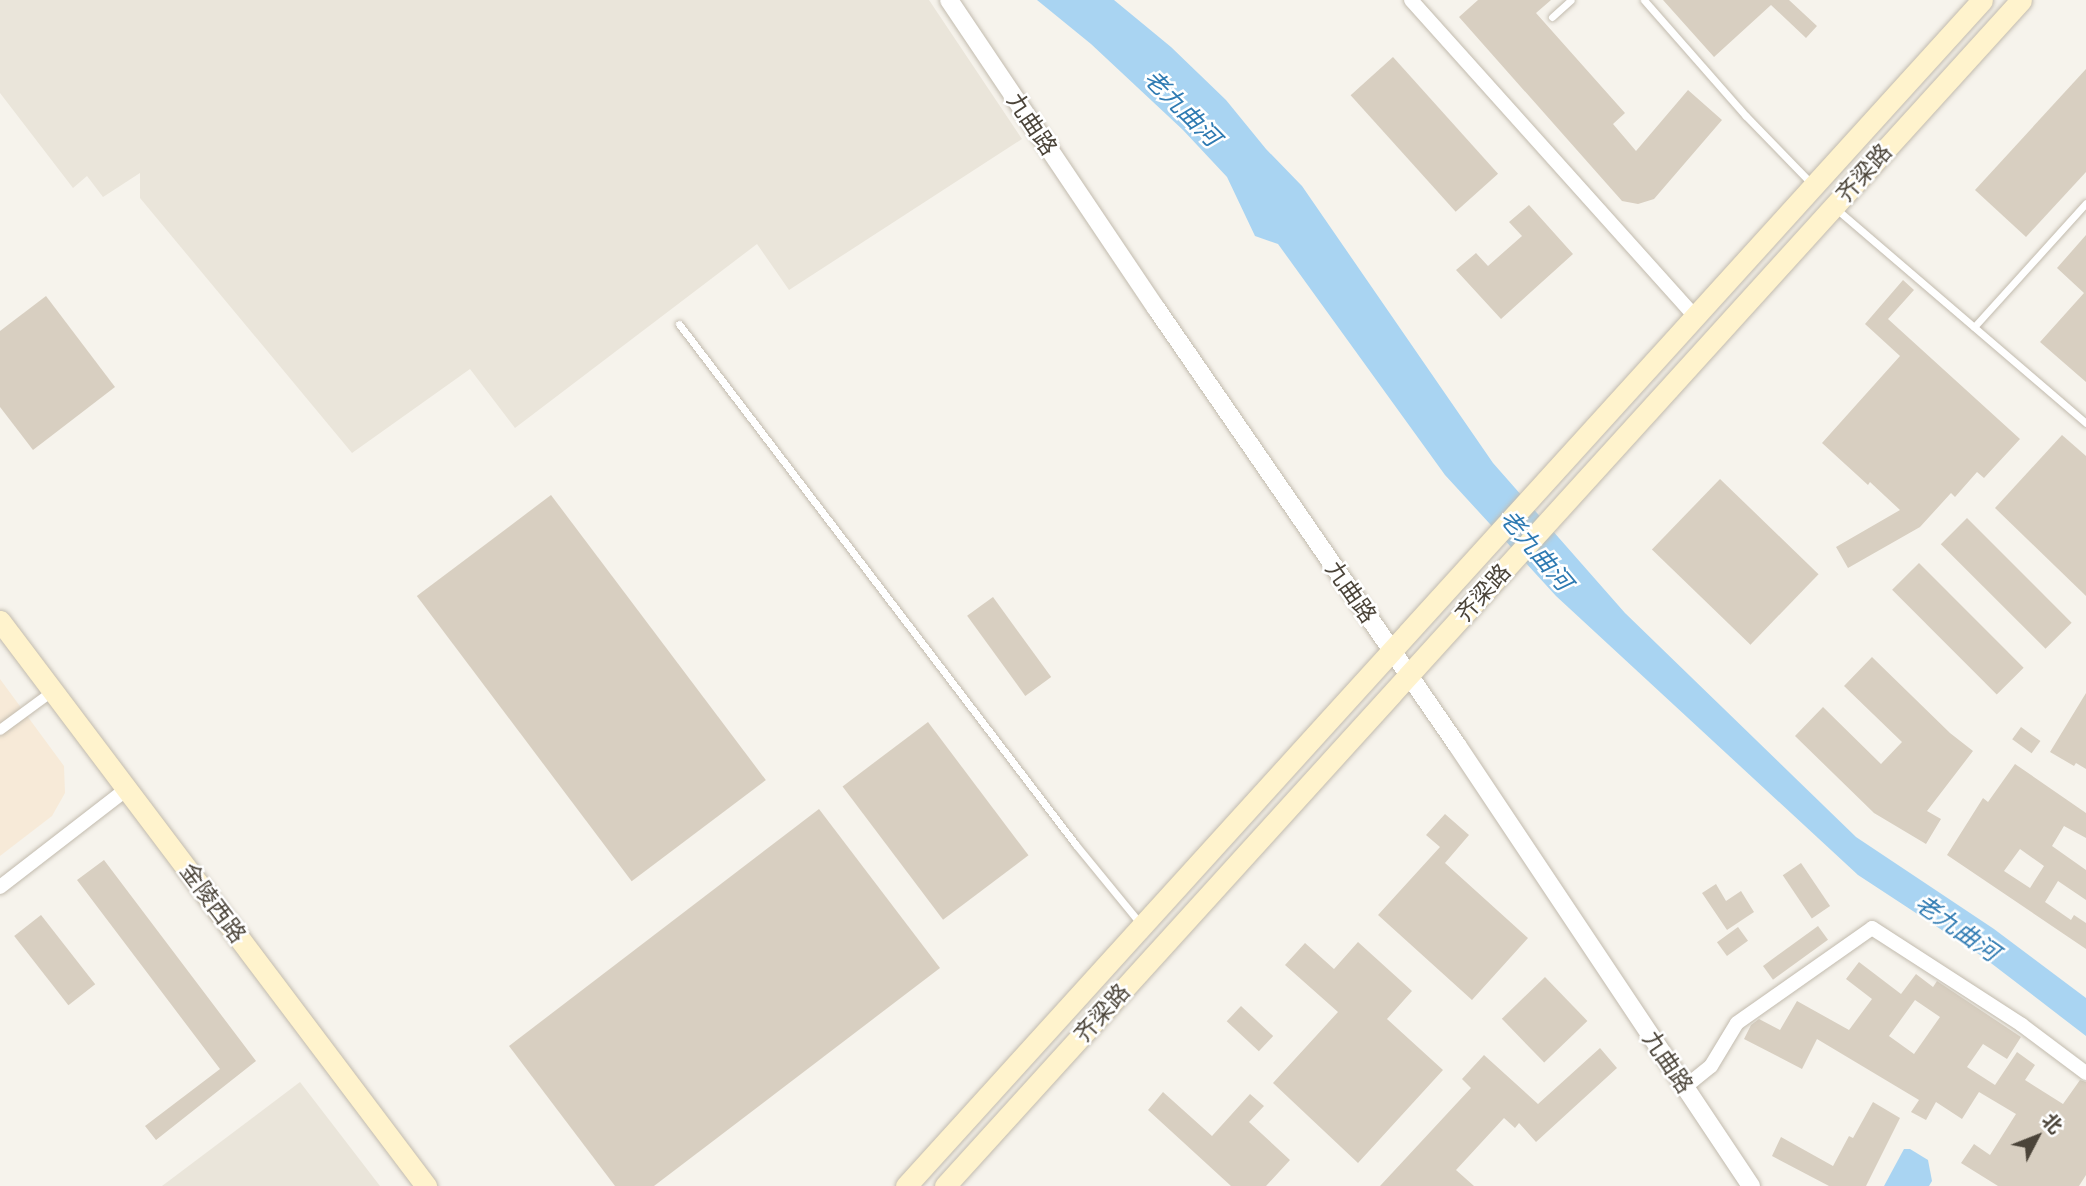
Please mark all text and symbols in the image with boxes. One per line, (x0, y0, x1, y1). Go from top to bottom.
water label: 老九曲河 (1138, 64, 1226, 152)
street label: 九曲路 (1001, 88, 1063, 160)
street label: 齐梁路 (1831, 138, 1897, 208)
water label: 老九曲河 (1494, 504, 1578, 596)
street label: 九曲路 (1320, 556, 1382, 628)
street label: 齐梁路 (1450, 558, 1516, 628)
street label: 金陵西路 (174, 858, 252, 948)
water label: 老九曲河 (1909, 889, 2005, 967)
street label: 齐梁路 (1069, 978, 1135, 1048)
street label: 九曲路 (1637, 1026, 1699, 1098)
north arrow (2002, 1102, 2072, 1172)
text: 北 (2037, 1108, 2068, 1138)

